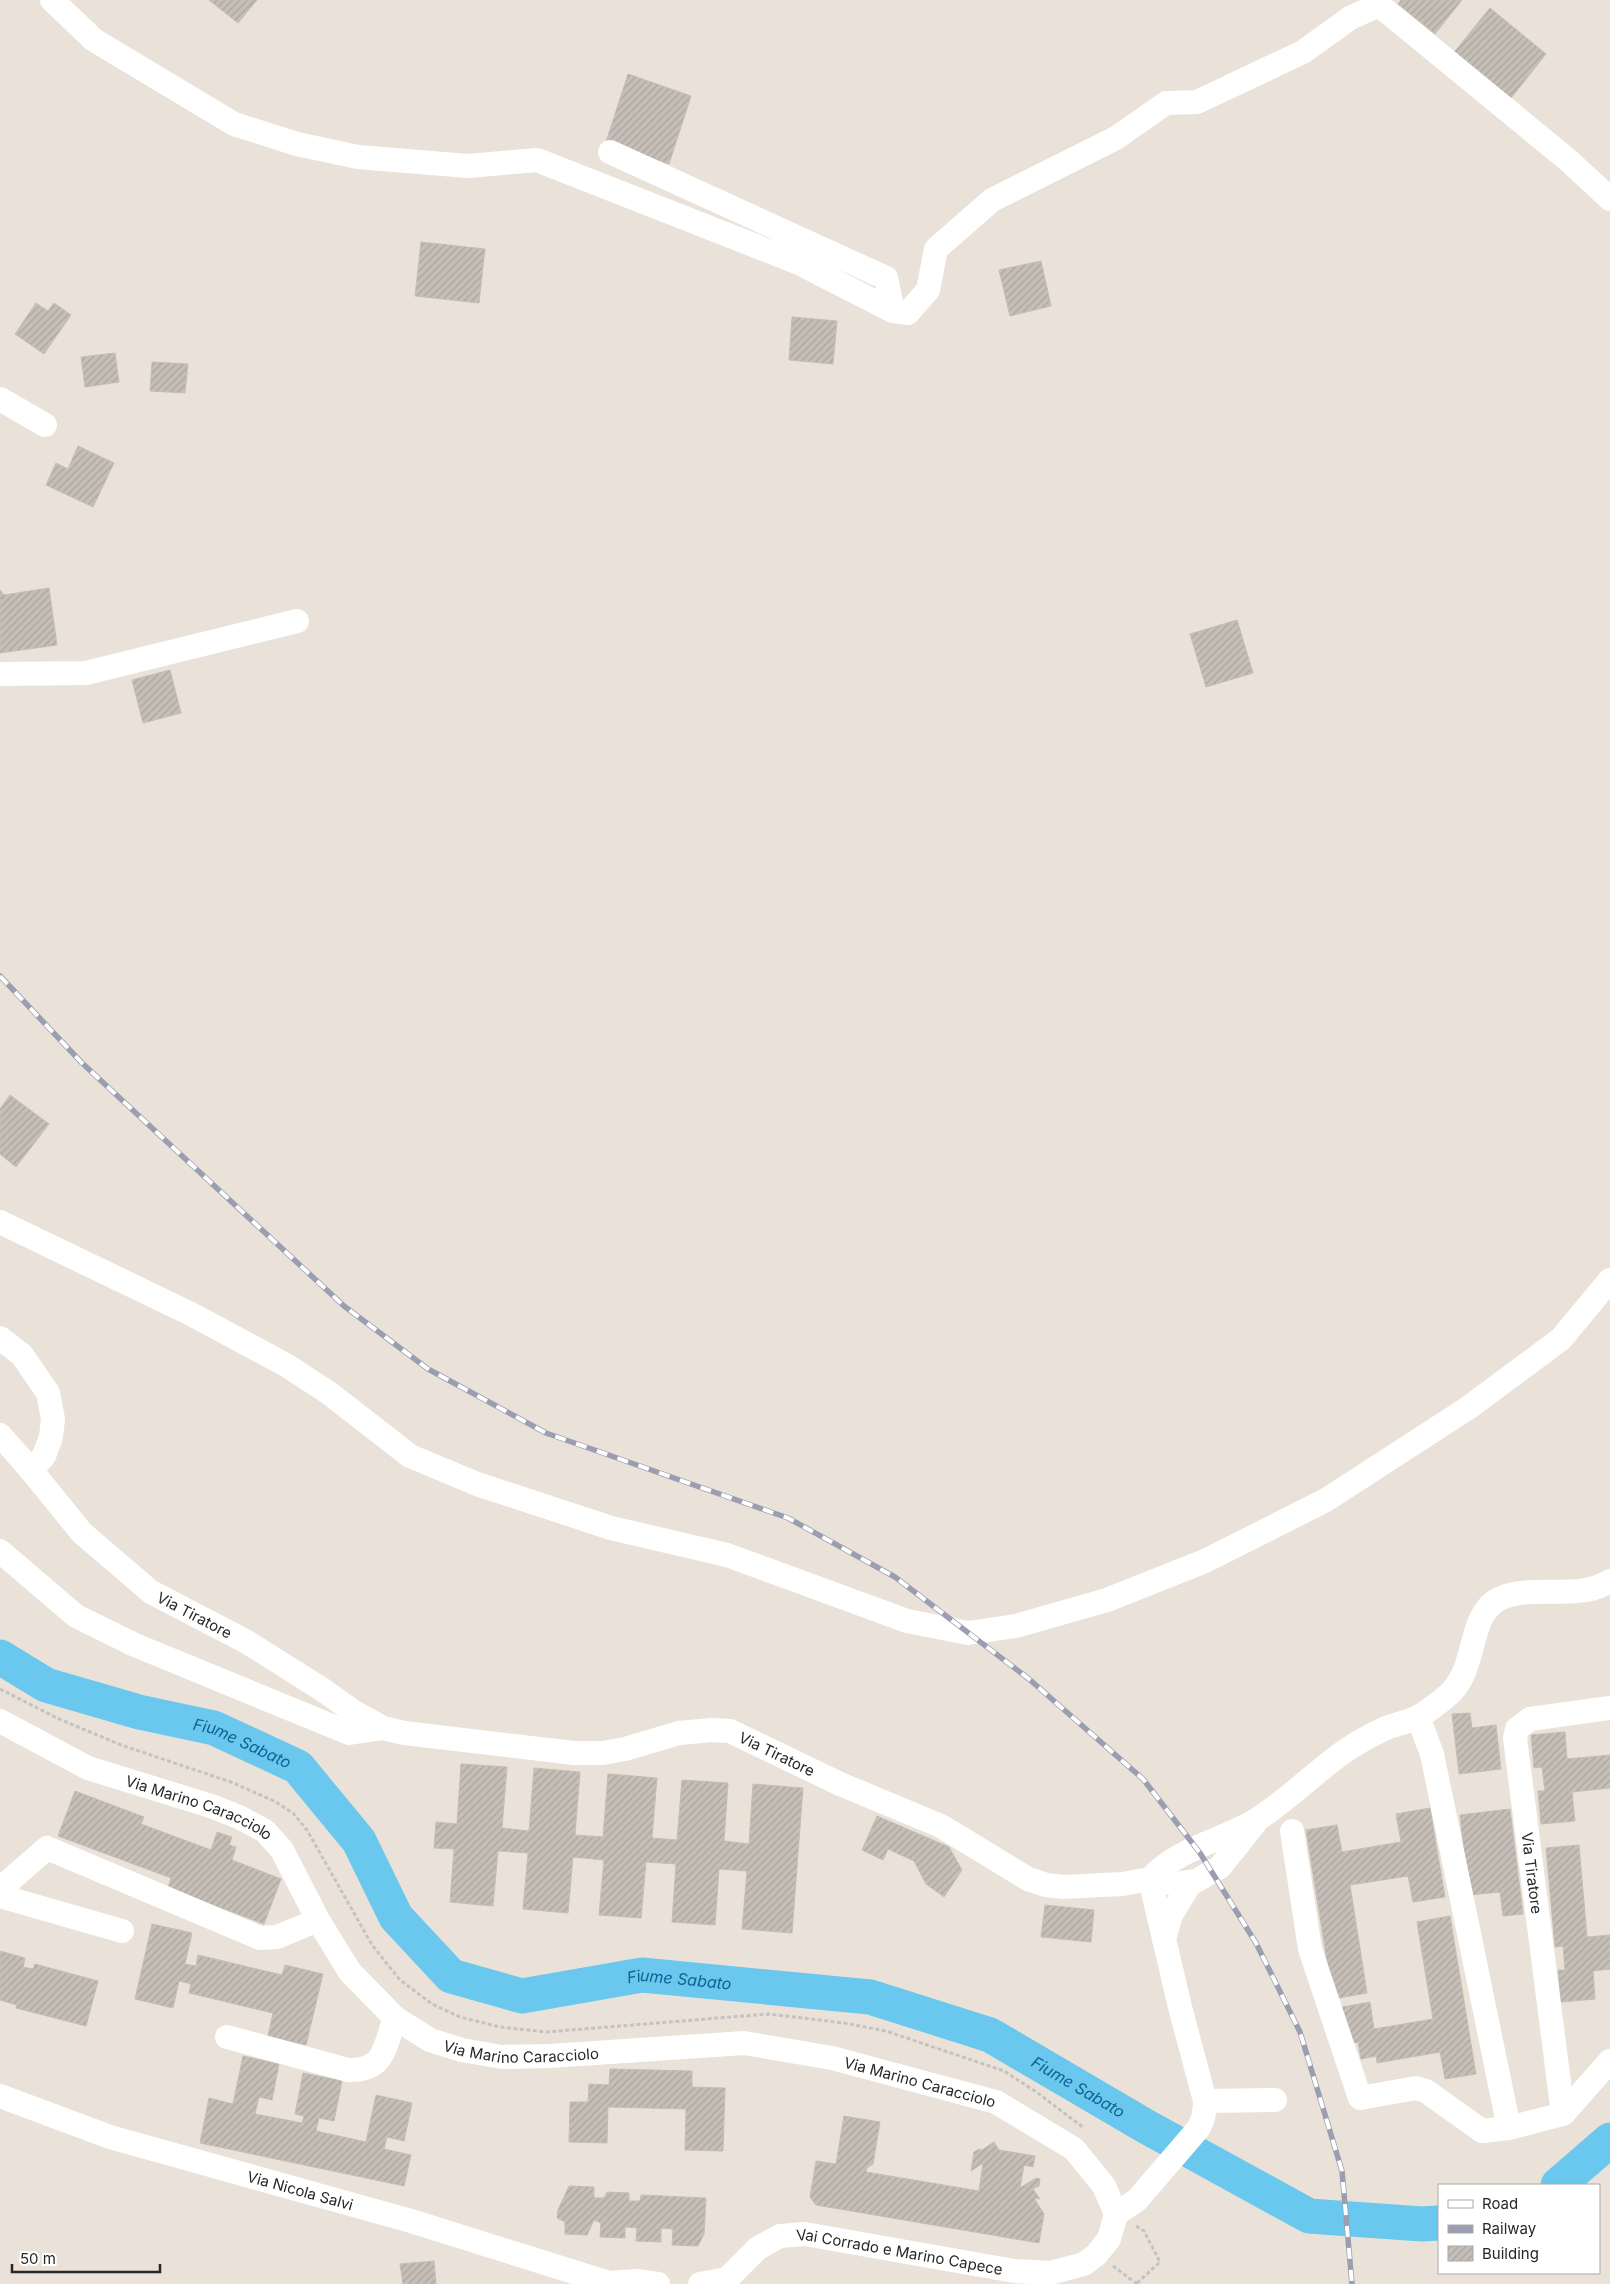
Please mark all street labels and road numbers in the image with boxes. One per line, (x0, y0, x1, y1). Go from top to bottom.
street label: Via Tiratore (154, 1587, 235, 1642)
street label: Via Tiratore (736, 1727, 818, 1780)
street label: Via Marino Caracciolo (124, 1771, 277, 1843)
street label: Via Tiratore (1518, 1831, 1546, 1915)
street label: Via Marino Caracciolo (441, 2035, 599, 2067)
street label: Via Marino Caracciolo (842, 2052, 998, 2111)
street label: Via Nicola Salvi (245, 2166, 356, 2214)
street label: Vai Corrado e Marino Capece (796, 2224, 1004, 2278)

